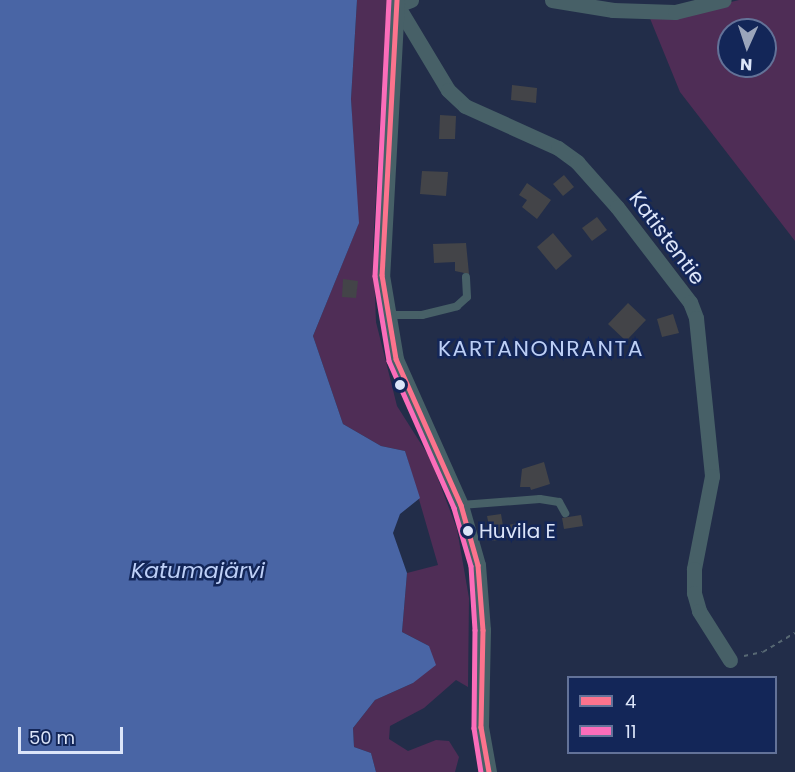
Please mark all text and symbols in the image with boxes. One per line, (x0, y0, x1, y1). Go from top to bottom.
north arrow (717, 18, 777, 78)
text: N (740, 53, 753, 76)
street label: Katistentie (624, 186, 710, 290)
district label: KARTANONRANTA (438, 336, 644, 362)
unlabelled marker (394, 379, 406, 391)
place label: Huvila E (479, 519, 556, 543)
marker: Huvila E (462, 525, 474, 537)
water label: Katumajärvi (131, 558, 265, 584)
legend (567, 676, 777, 754)
text: 4 (625, 689, 636, 714)
scale bar (21, 715, 126, 753)
text: 11 (625, 719, 637, 744)
text: 50 m (29, 725, 75, 750)

